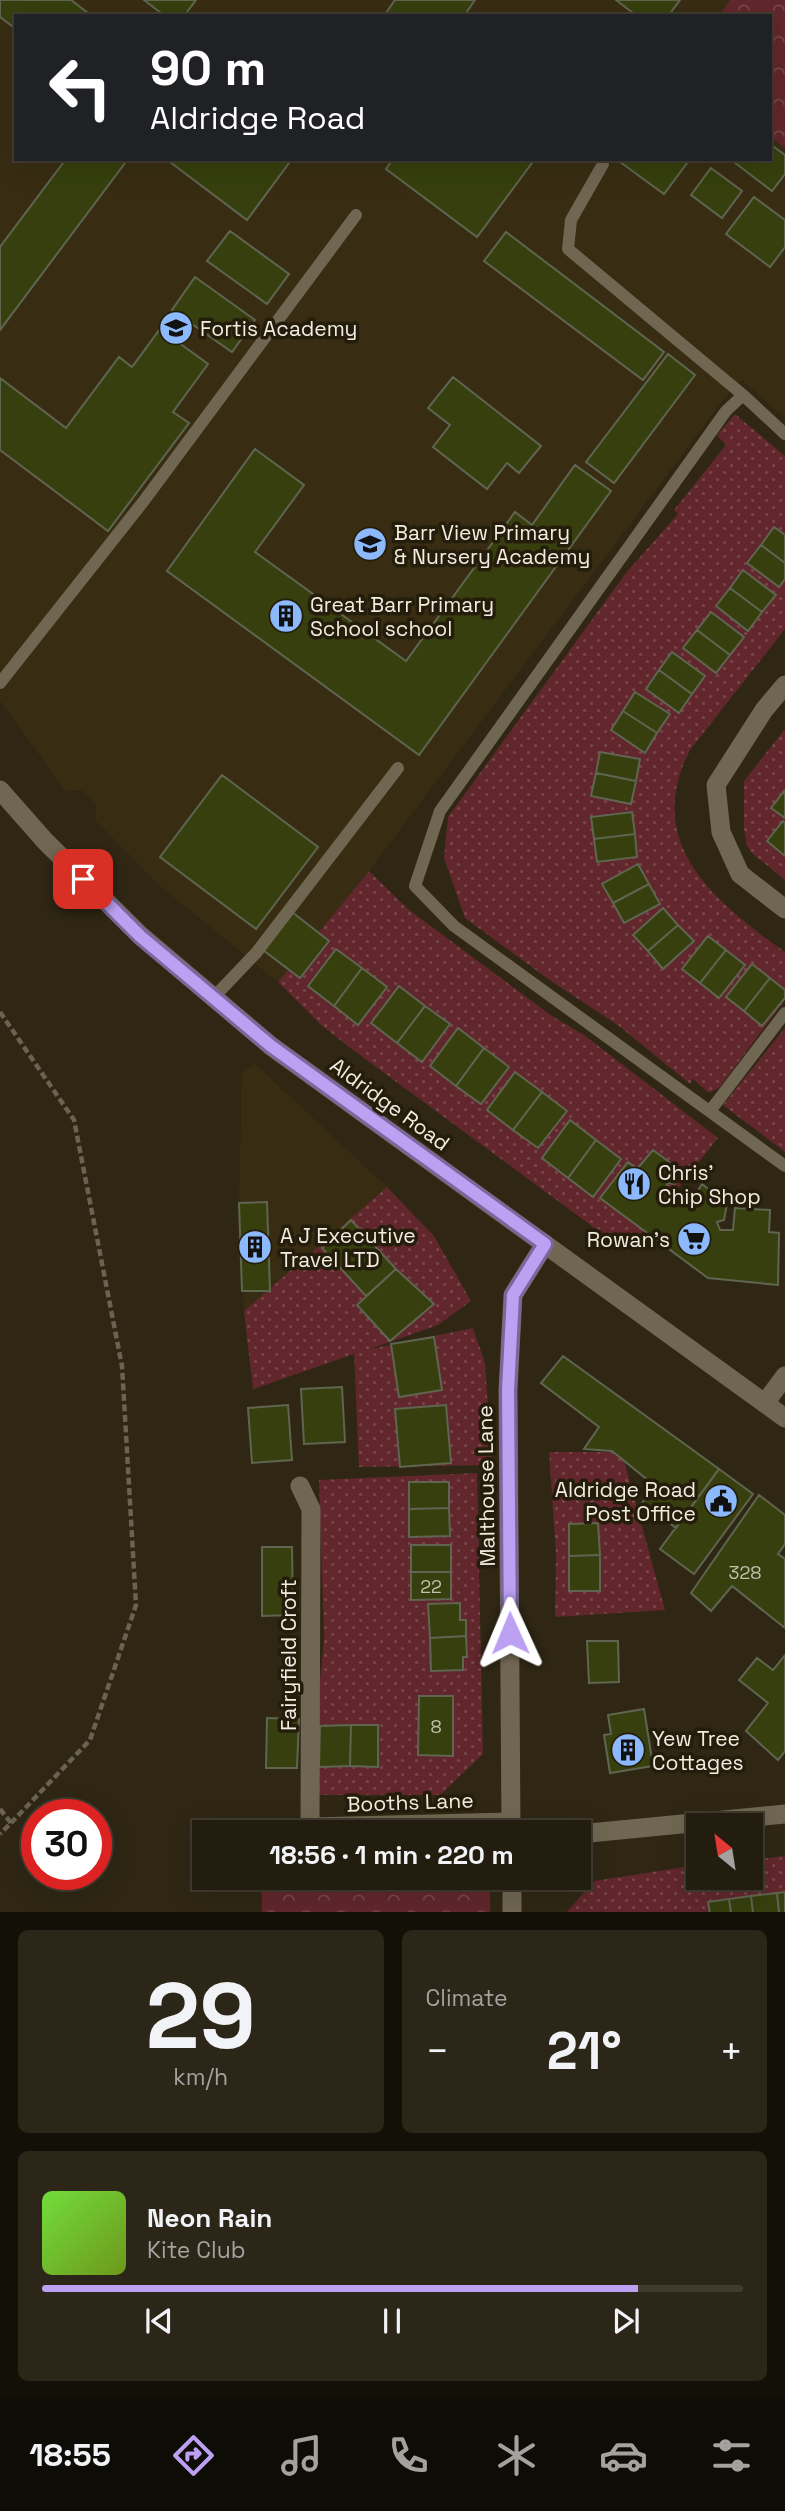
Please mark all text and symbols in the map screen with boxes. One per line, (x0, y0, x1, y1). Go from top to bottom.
text: 90 m (150, 37, 266, 99)
icon: left (35, 42, 126, 133)
text: Aldridge Road (150, 98, 365, 138)
school or university icon: Fortis Academy (157, 309, 195, 347)
place label: Fortis Academy (200, 315, 357, 342)
place label: Barr View Primary & Nursery Academy (394, 519, 590, 570)
school or university icon: Barr View Primary & Nursery Academy (351, 525, 389, 563)
place label: Great Barr Primary School school (310, 591, 494, 642)
building icon: Great Barr Primary School school (267, 597, 305, 635)
pin (53, 849, 113, 909)
icon: arrive (64, 860, 102, 898)
street label: Aldridge Road (325, 1052, 455, 1156)
place label: Chris' Chip Shop (658, 1159, 761, 1210)
restaurant icon: Chris' Chip Shop (615, 1165, 653, 1203)
supermarket icon: Rowan's (675, 1220, 713, 1258)
place label: A J Executive Travel LTD (280, 1222, 416, 1273)
place label: Rowan's (587, 1226, 670, 1253)
building icon: A J Executive Travel LTD (236, 1228, 274, 1266)
street label: Malthouse Lane (471, 1405, 501, 1567)
place label: Aldridge Road Post Office (555, 1476, 696, 1527)
public building icon: Aldridge Road Post Office (702, 1482, 740, 1520)
house number: 328 (729, 1561, 761, 1584)
house number: 22 (420, 1575, 442, 1598)
street label: Fairyfield Croft (275, 1579, 302, 1731)
position arrow (473, 1596, 547, 1670)
house number: 8 (430, 1715, 442, 1738)
place label: Yew Tree Cottages (652, 1725, 744, 1776)
building icon: Yew Tree Cottages (609, 1731, 647, 1769)
street label: Booths Lane (346, 1786, 474, 1818)
speed limit sign: 30 (21, 1799, 112, 1890)
north arrow (686, 1813, 763, 1890)
map controls (686, 1813, 763, 1890)
text: 18:56 · 1 min · 220 m (269, 1838, 514, 1872)
text: 29 (146, 1958, 256, 2075)
text: Climate (426, 1983, 508, 2013)
text: 21° (547, 2018, 622, 2084)
text: − (426, 2027, 449, 2075)
text: + (719, 2027, 743, 2075)
text: km/h (173, 2062, 228, 2092)
text: Neon Rain (147, 2201, 272, 2235)
text: Kite Club (147, 2235, 246, 2265)
icon: previous (140, 2302, 178, 2340)
icon: pause (373, 2302, 411, 2340)
icon: next (607, 2302, 645, 2340)
icon: directions (169, 2431, 218, 2480)
icon: music (277, 2431, 326, 2480)
icon: phone (384, 2431, 433, 2480)
icon: climate (492, 2431, 541, 2480)
icon: car (599, 2431, 648, 2480)
icon: filters (707, 2431, 756, 2480)
text: 18:55 (29, 2435, 111, 2475)

